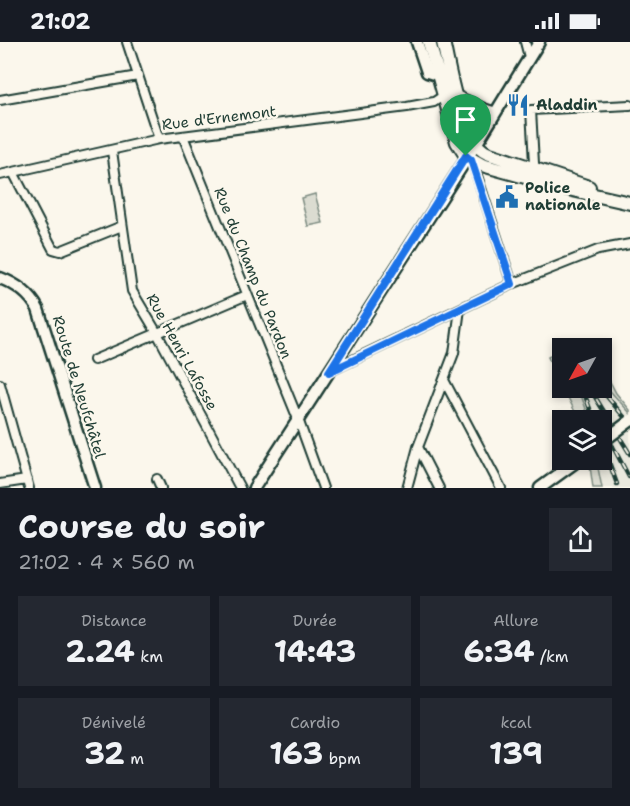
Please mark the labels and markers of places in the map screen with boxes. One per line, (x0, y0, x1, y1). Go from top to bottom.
restaurant icon: Aladdin (505, 92, 531, 118)
pin (440, 94, 491, 156)
place label: Aladdin (536, 95, 598, 115)
place label: Police nationale (525, 178, 601, 215)
public building icon: Police nationale (494, 184, 520, 210)

